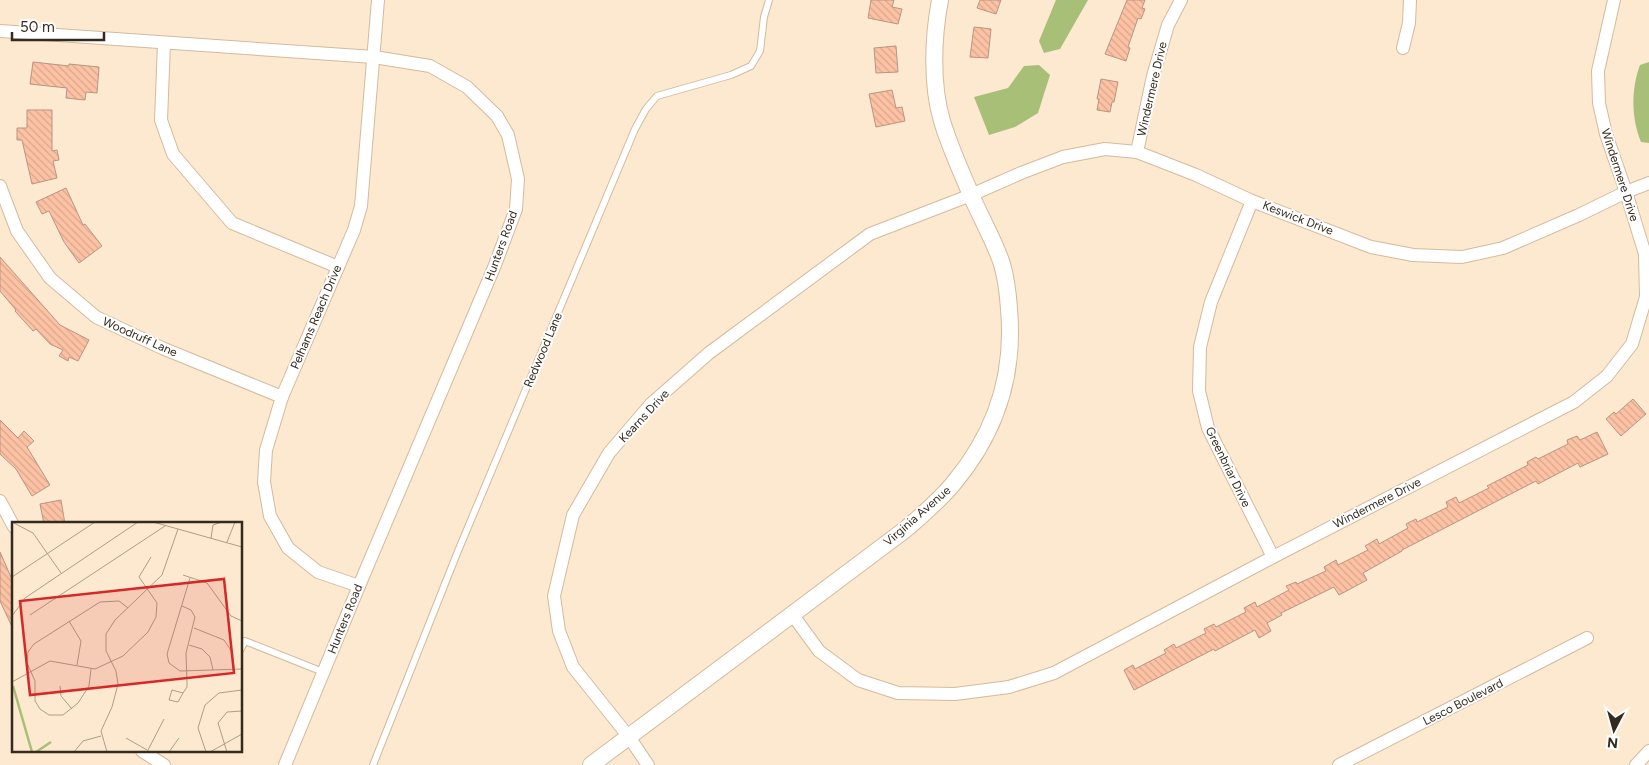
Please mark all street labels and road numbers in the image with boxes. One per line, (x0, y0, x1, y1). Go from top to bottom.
street label: Windermere Drive (1134, 40, 1170, 138)
street label: Windermere Drive (1598, 127, 1642, 224)
street label: Keswick Drive (1261, 198, 1336, 238)
street label: Hunters Road (482, 209, 520, 283)
street label: Pelhams Reach Drive (288, 262, 344, 371)
street label: Redwood Lane (521, 310, 565, 390)
street label: Woodruff Lane (101, 314, 180, 360)
street label: Kearns Drive (616, 386, 672, 445)
street label: Greenbriar Drive (1202, 424, 1254, 510)
street label: Windermere Drive (1331, 475, 1424, 531)
street label: Virginia Avenue (881, 483, 954, 549)
street label: Hunters Road (325, 582, 365, 656)
street label: Lesco Boulevard (1421, 676, 1505, 728)

